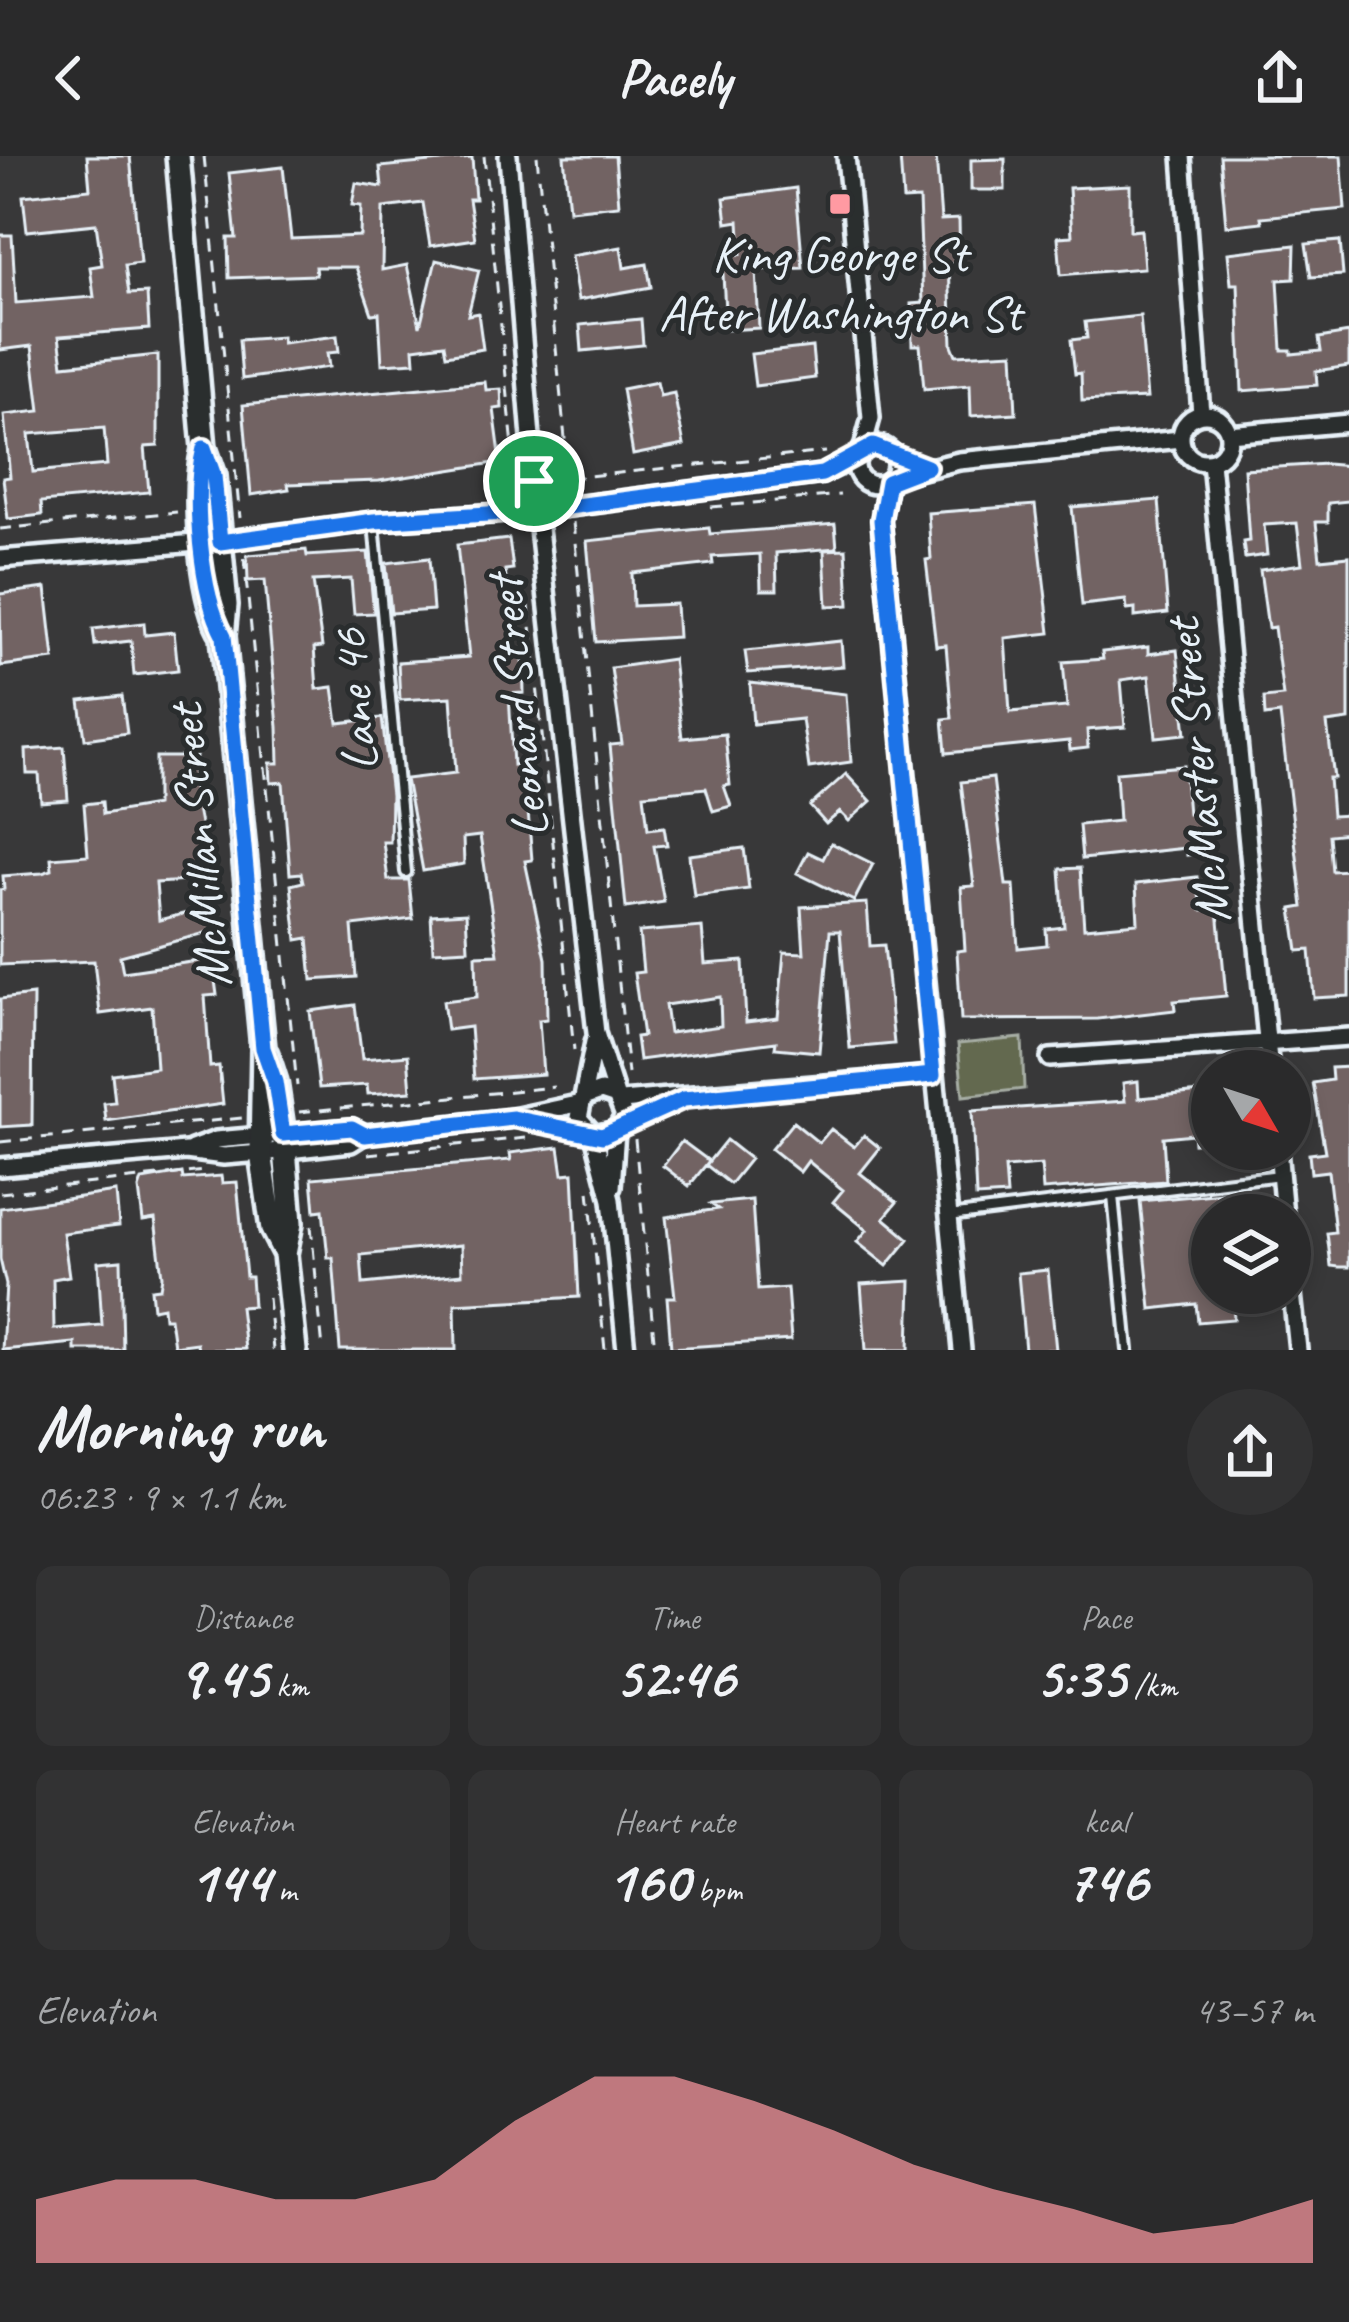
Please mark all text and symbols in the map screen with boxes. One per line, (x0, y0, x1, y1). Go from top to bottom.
text: Pacely (618, 44, 731, 112)
icon: back (36, 45, 102, 111)
icon: share (1247, 45, 1313, 111)
marker: King George St After Washington St (827, 191, 853, 217)
place label: King George St After Washington St (659, 222, 1026, 345)
pin (483, 430, 585, 532)
icon: arrive (501, 448, 567, 514)
street label: Leonard Street (471, 567, 563, 841)
street label: McMaster Street (1149, 611, 1245, 926)
street label: Lane 46 (316, 625, 392, 773)
street label: McMillan Street (152, 696, 246, 991)
north arrow (1191, 1050, 1311, 1170)
map controls (1191, 1050, 1311, 1314)
button: layers (1191, 1194, 1311, 1314)
text: Morning run (36, 1386, 324, 1469)
button: share (1187, 1389, 1313, 1515)
text: 06:23 · 9 × 1.1 km (36, 1473, 284, 1522)
text: Distance (194, 1597, 292, 1639)
text: Time (649, 1597, 700, 1639)
text: Pace (1081, 1597, 1132, 1639)
text: 9.45 (177, 1639, 268, 1715)
text: 52:46 (614, 1639, 735, 1715)
text: 5:35 (1035, 1639, 1126, 1715)
text: km (268, 1665, 309, 1707)
text: /km (1126, 1665, 1177, 1707)
text: Elevation (192, 1801, 294, 1843)
text: Heart rate (614, 1801, 735, 1843)
text: kcal (1084, 1801, 1128, 1843)
text: 144 (189, 1843, 270, 1919)
text: 160 (607, 1843, 689, 1919)
text: 746 (1065, 1843, 1147, 1919)
text: m (270, 1869, 297, 1911)
text: bpm (689, 1869, 742, 1911)
text: Elevation (36, 1986, 156, 2035)
text: 43–57 m (1194, 1986, 1313, 2035)

